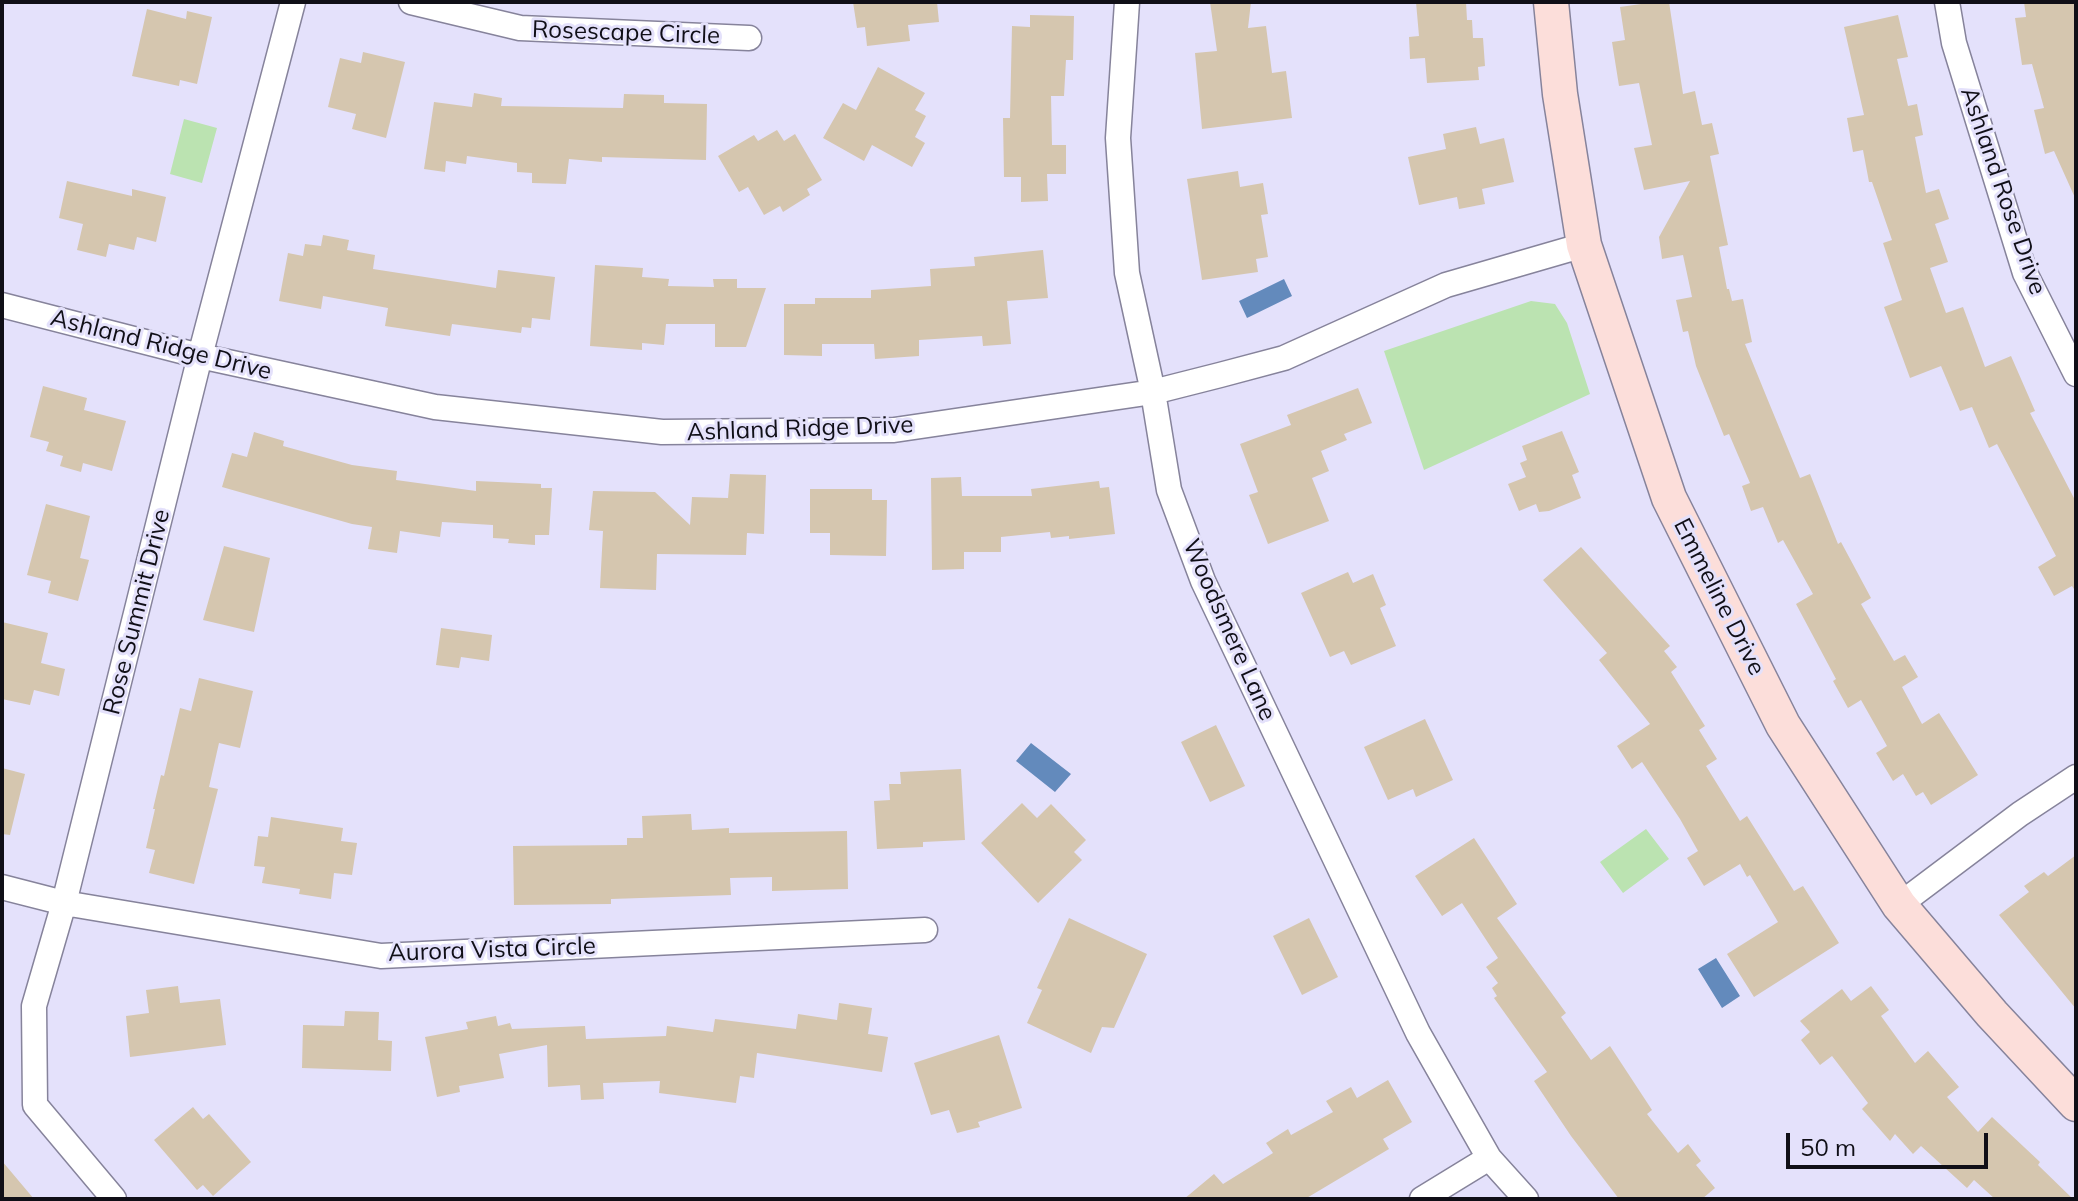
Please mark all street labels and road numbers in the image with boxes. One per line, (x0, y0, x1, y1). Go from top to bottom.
street label: Rosescape Circle (531, 15, 721, 51)
street label: Ashland Rose Drive (1954, 83, 2052, 299)
street label: Ashland Ridge Drive (47, 304, 275, 386)
street label: Ashland Ridge Drive (686, 411, 914, 447)
street label: Rose Summit Drive (98, 506, 176, 718)
street label: Emmeline Drive (1667, 514, 1771, 680)
street label: Woodsmere Lane (1176, 535, 1282, 725)
street label: Aurora Vista Circle (388, 932, 596, 968)

